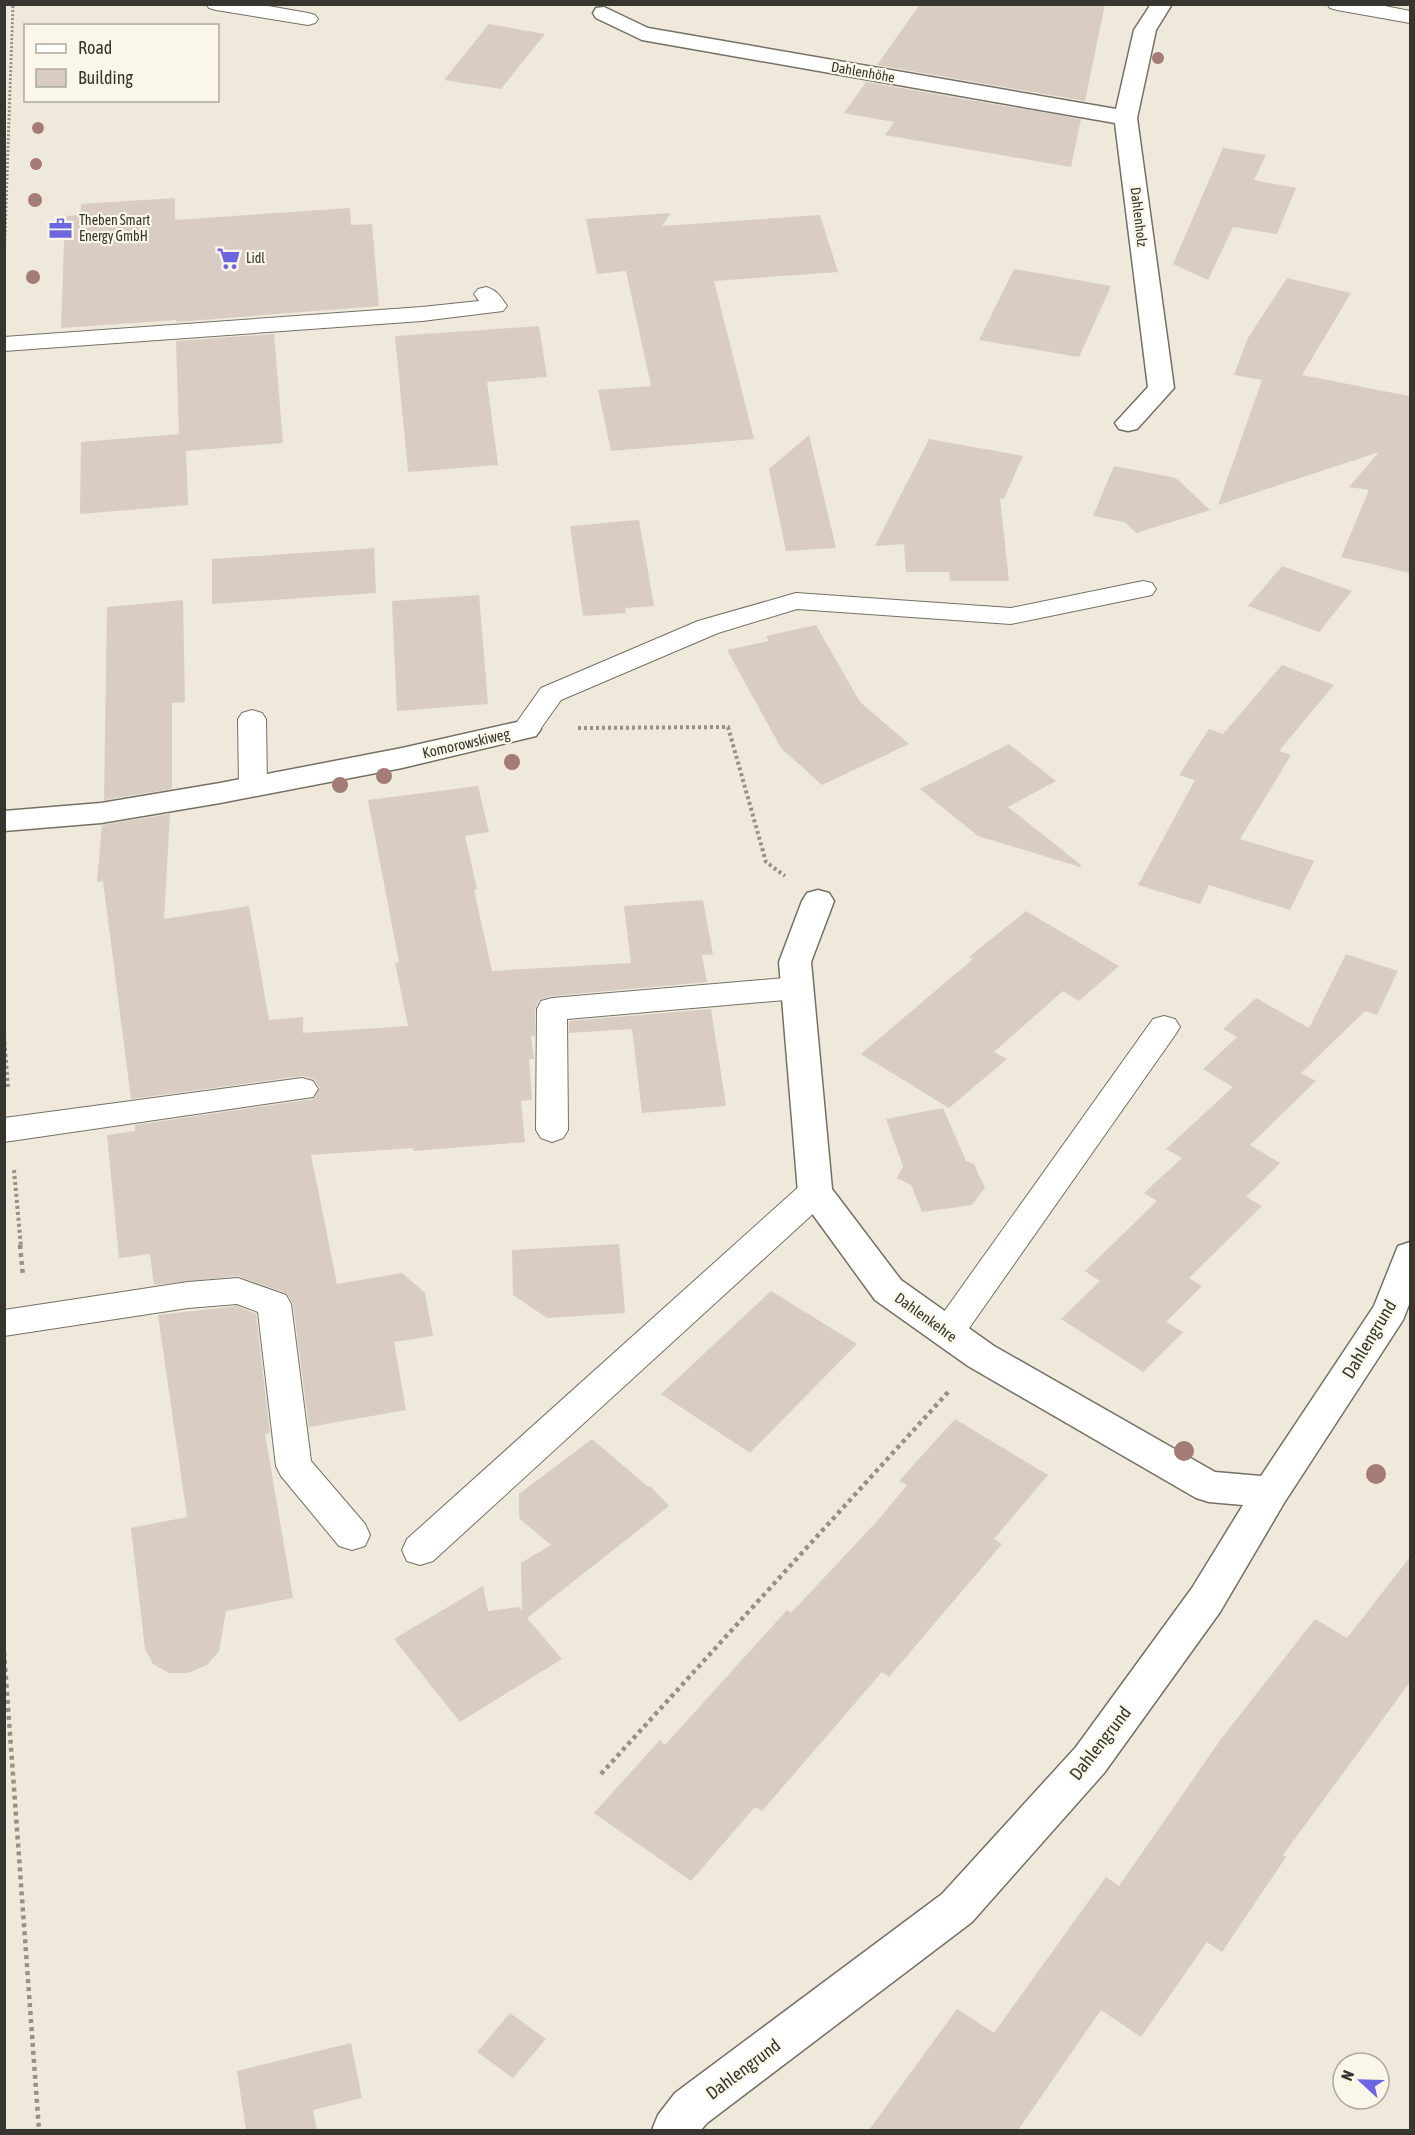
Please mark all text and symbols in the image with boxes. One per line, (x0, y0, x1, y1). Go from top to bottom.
legend (24, 24, 219, 102)
text: Road (78, 37, 112, 58)
street label: Dahlenhöhe (830, 59, 896, 85)
text: Building (78, 67, 133, 88)
street label: Dahlenholz (1127, 186, 1151, 248)
place label: Theben Smart Energy GmbH (79, 212, 150, 244)
office icon: Theben Smart Energy GmbH (48, 215, 74, 241)
supermarket icon: Lidl (215, 245, 241, 271)
place label: Lidl (246, 250, 265, 266)
street label: Komorowskiweg (421, 725, 512, 761)
street label: Dahlenkehre (892, 1289, 960, 1345)
street label: Dahlengrund (1337, 1296, 1401, 1382)
street label: Dahlengrund (1065, 1702, 1135, 1784)
street label: Dahlengrund (702, 2034, 784, 2104)
north arrow (1331, 2051, 1391, 2111)
text: N (1337, 2068, 1357, 2083)

